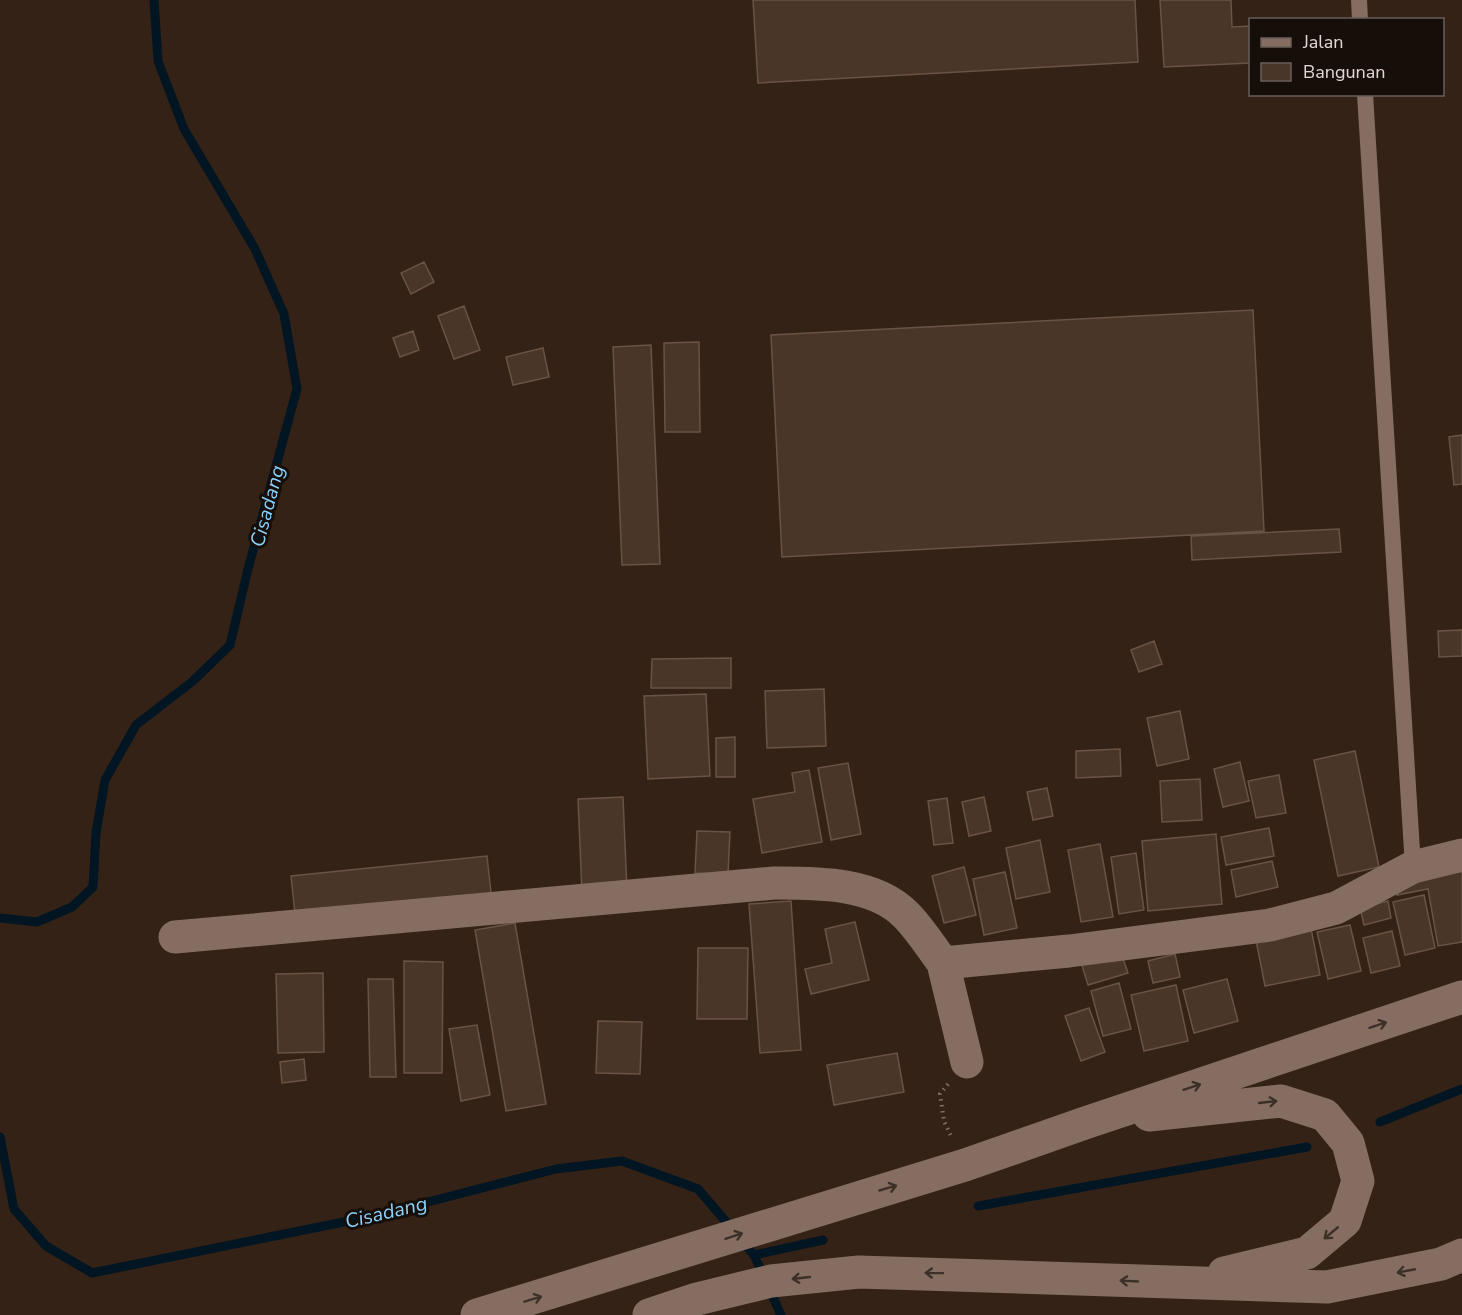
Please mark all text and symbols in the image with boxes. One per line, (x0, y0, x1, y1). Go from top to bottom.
legend (1249, 18, 1444, 96)
text: Jalan (1302, 30, 1343, 54)
text: Bangunan (1303, 60, 1386, 84)
water label: Cisadang (244, 462, 291, 550)
one-way arrow (1368, 1019, 1386, 1030)
one-way arrow (1182, 1081, 1201, 1092)
one-way arrow (1258, 1097, 1278, 1108)
one-way arrow (878, 1182, 897, 1193)
water label: Cisadang (342, 1190, 430, 1235)
one-way arrow (1324, 1226, 1339, 1240)
one-way arrow (724, 1230, 743, 1241)
one-way arrow (1397, 1266, 1416, 1277)
one-way arrow (924, 1267, 944, 1279)
one-way arrow (792, 1273, 812, 1284)
one-way arrow (1119, 1276, 1139, 1287)
one-way arrow (523, 1293, 542, 1304)

